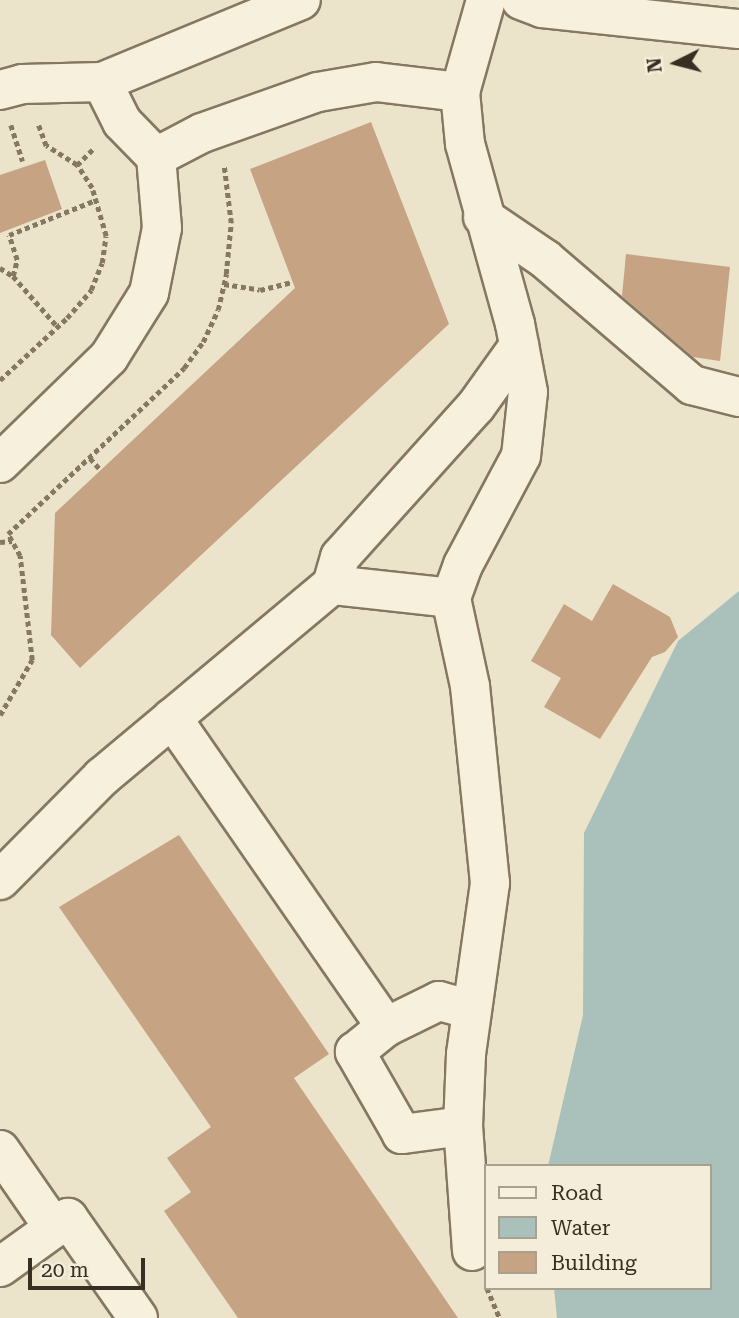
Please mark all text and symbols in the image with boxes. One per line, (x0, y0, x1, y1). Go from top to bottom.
north arrow (641, 28, 711, 98)
text: N (642, 57, 667, 74)
legend (484, 1164, 711, 1290)
text: Road (551, 1181, 603, 1205)
text: Water (551, 1216, 610, 1240)
scale bar (32, 1244, 149, 1288)
text: Building (551, 1251, 637, 1275)
text: 20 m (41, 1258, 89, 1282)

